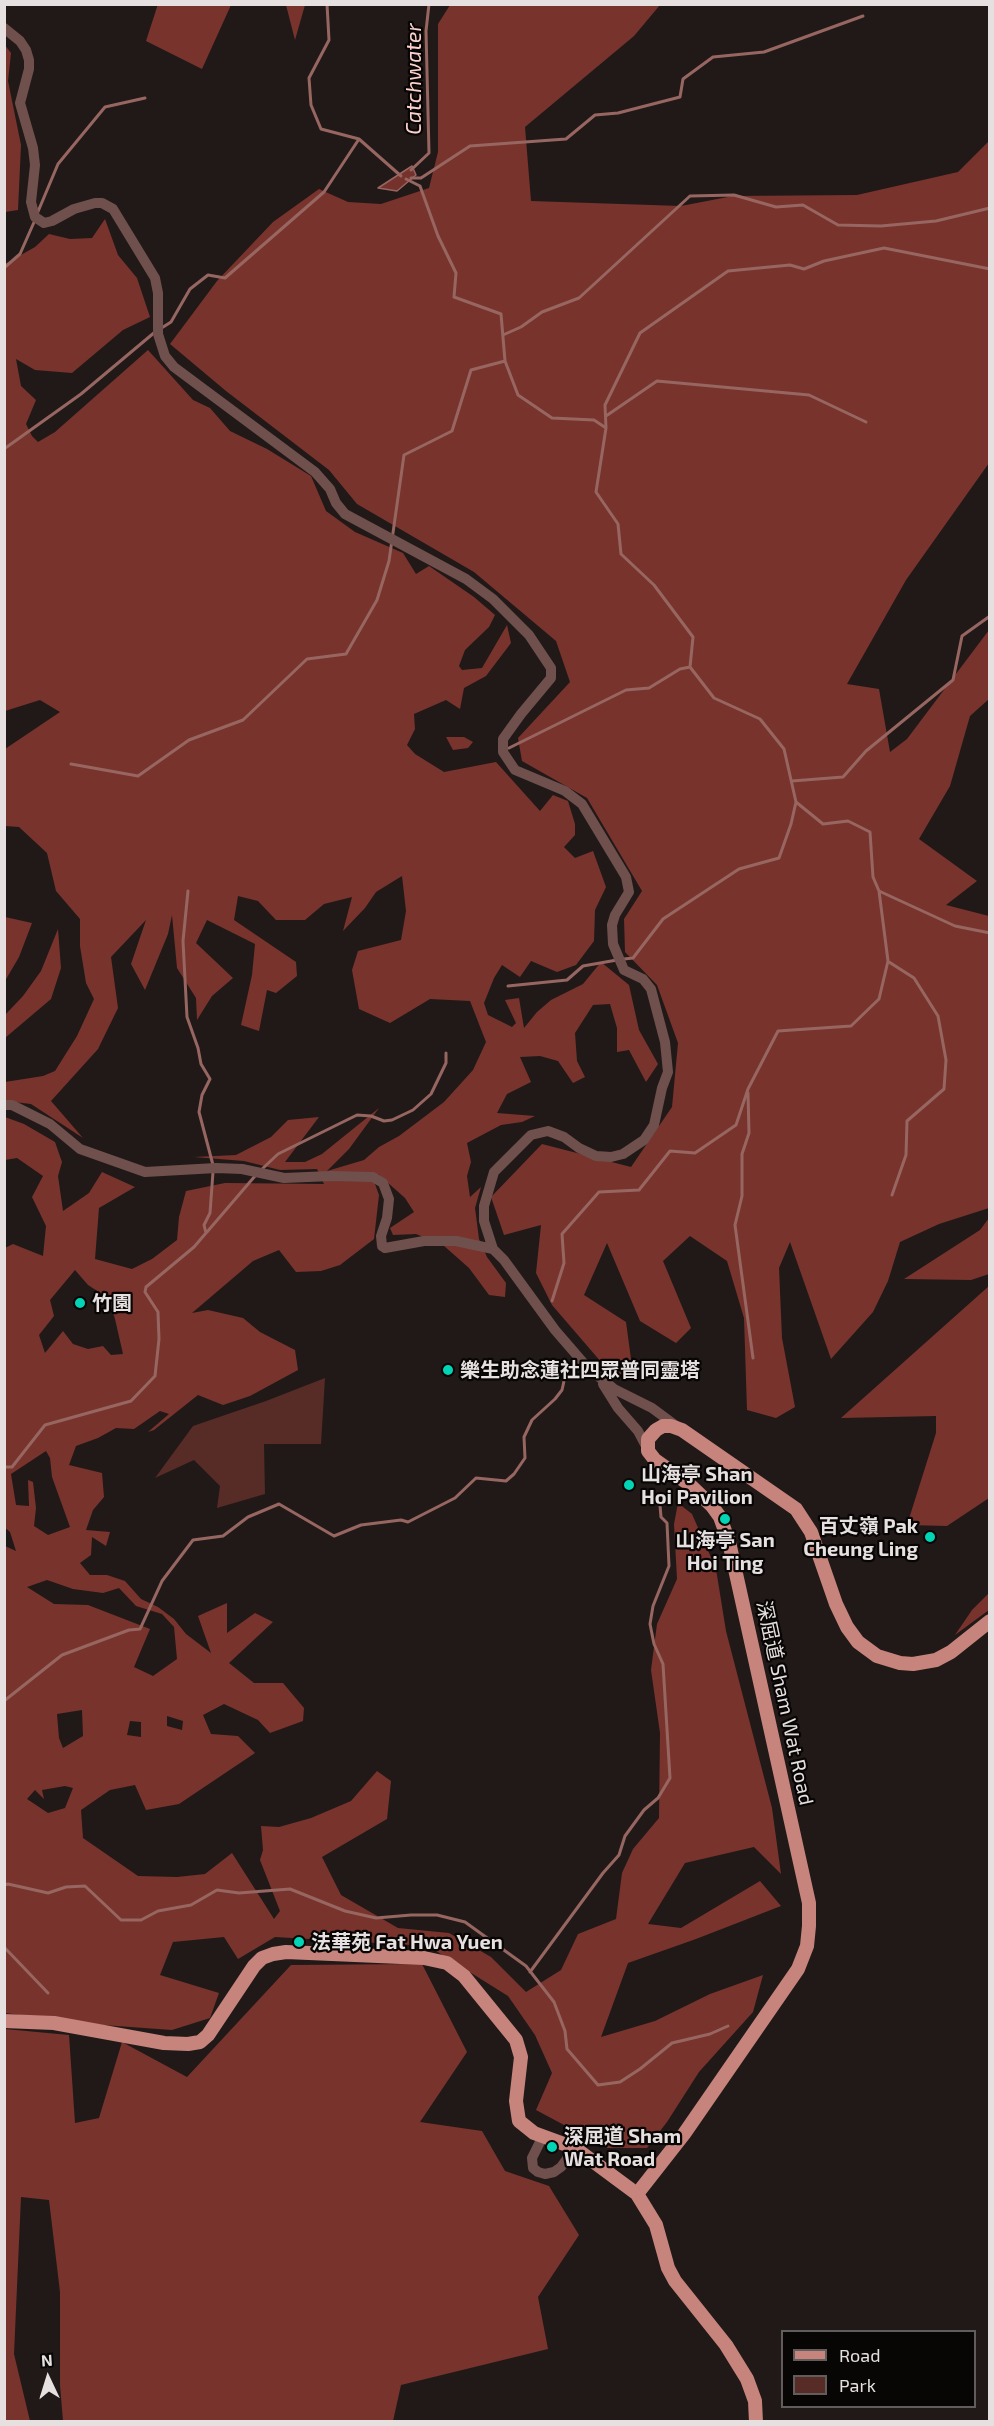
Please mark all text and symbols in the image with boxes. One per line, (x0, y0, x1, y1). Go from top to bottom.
water label: Catchwater (401, 23, 427, 135)
place label: 竹園 (92, 1291, 132, 1315)
marker: 竹園 (73, 1296, 87, 1310)
place label: 樂生助念蓮社四眾普同靈塔 (460, 1358, 700, 1382)
marker: 樂生助念蓮社四眾普同靈塔 (441, 1363, 455, 1377)
place label: 山海亭 Shan Hoi Pavilion (641, 1462, 753, 1509)
marker: 山海亭 Shan Hoi Pavilion (622, 1478, 636, 1492)
marker: 山海亭 San Hoi Ting (718, 1512, 732, 1526)
place label: 百丈嶺 Pak Cheung Ling (803, 1514, 918, 1561)
place label: 山海亭 San Hoi Ting (675, 1528, 775, 1575)
marker: 百丈嶺 Pak Cheung Ling (923, 1530, 937, 1544)
street label: 深屈道 Sham Wat Road (752, 1599, 818, 1807)
place label: 法華苑 Fat Hwa Yuen (311, 1930, 503, 1954)
marker: 法華苑 Fat Hwa Yuen (292, 1935, 306, 1949)
place label: 深屈道 Sham Wat Road (564, 2124, 681, 2171)
marker: 深屈道 Sham Wat Road (545, 2140, 559, 2154)
legend (781, 2330, 976, 2408)
text: Road (839, 2344, 880, 2366)
north arrow (18, 2348, 78, 2408)
text: N (40, 2350, 53, 2369)
text: Park (839, 2374, 876, 2396)

